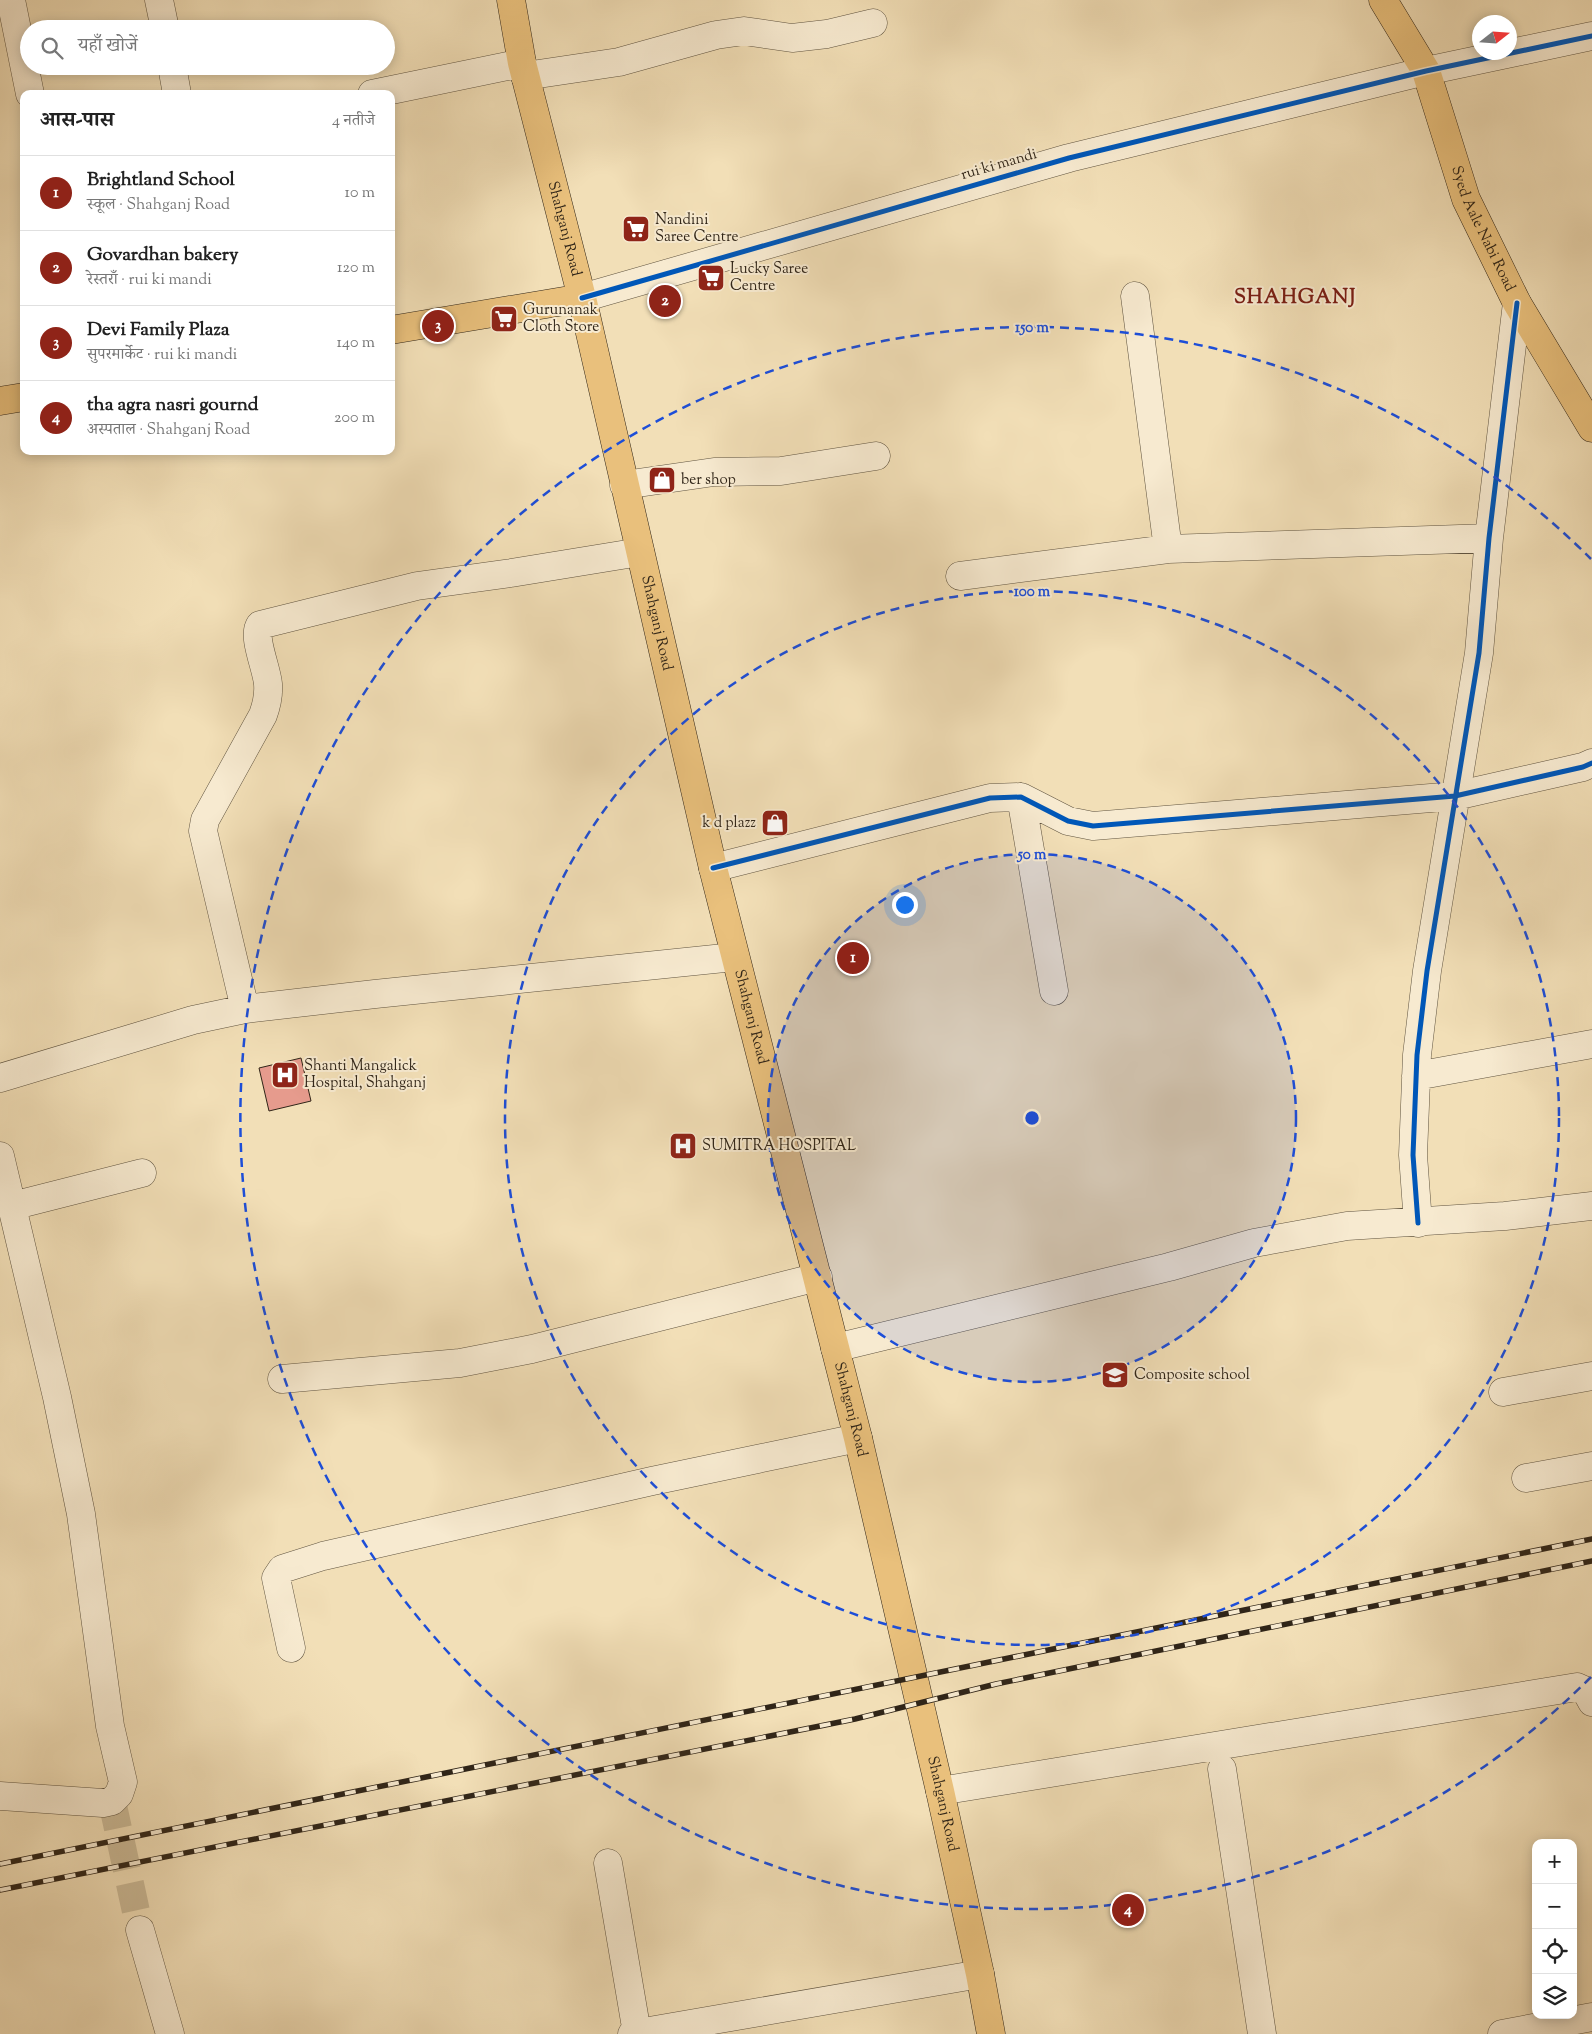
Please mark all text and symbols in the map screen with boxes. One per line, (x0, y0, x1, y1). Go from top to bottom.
north arrow (1472, 15, 1517, 60)
search box (20, 20, 395, 75)
text: यहाँ खोजें (78, 33, 138, 60)
icon: search (38, 34, 66, 62)
text: आस-पास (40, 106, 114, 136)
text: 4 नतीजे (332, 110, 375, 133)
street label: rui ki mandi (959, 144, 1039, 186)
street label: Syed Aale Nabi Road (1446, 163, 1521, 296)
text: Brightland School (87, 167, 235, 194)
street label: Shahganj Road (542, 179, 587, 279)
text: 1 (53, 182, 59, 205)
text: 10 m (345, 182, 375, 205)
text: स्कूल · Shahganj Road (87, 194, 230, 217)
place label: Nandini Saree Centre (655, 210, 739, 248)
supermarket icon: Nandini Saree Centre (621, 214, 651, 244)
text: Govardhan bakery (87, 242, 238, 269)
text: 2 (52, 257, 60, 280)
text: 120 m (337, 257, 375, 280)
place label: Lucky Saree Centre (730, 259, 808, 297)
supermarket icon: Lucky Saree Centre (696, 263, 726, 293)
text: रेस्तराँ · rui ki mandi (87, 269, 212, 292)
pin: 2 (649, 282, 681, 320)
district label: SHAHGANJ (1234, 284, 1356, 313)
place label: Gurunanak Cloth Store (523, 300, 599, 338)
supermarket icon: Gurunanak Cloth Store (489, 304, 519, 334)
pin: 3 (422, 307, 454, 345)
text: Devi Family Plaza (87, 317, 229, 344)
text: 150 m (1015, 318, 1049, 339)
text: 3 (53, 332, 59, 355)
text: 140 m (337, 332, 375, 355)
text: सुपरमार्केट · rui ki mandi (87, 344, 237, 367)
text: tha agra nasri gournd (87, 392, 259, 419)
text: 4 (52, 407, 60, 430)
text: 200 m (334, 407, 375, 430)
text: अस्पताल · Shahganj Road (87, 419, 250, 442)
shop icon: ber shop (647, 465, 677, 495)
place label: ber shop (681, 470, 736, 491)
street label: Shahganj Road (636, 573, 678, 673)
text: 100 m (1014, 582, 1051, 603)
shop icon: k d plazz (760, 808, 790, 838)
place label: k d plazz (702, 813, 756, 834)
text: 50 m (1017, 845, 1047, 866)
your location (892, 892, 918, 918)
pin: 1 (837, 939, 869, 977)
street label: Shahganj Road (729, 967, 773, 1067)
place label: Shanti Mangalick Hospital, Shahganj (304, 1056, 426, 1094)
hospital icon: Shanti Mangalick Hospital, Shahganj (270, 1060, 300, 1090)
centre of rings (1023, 1109, 1041, 1127)
hospital icon: SUMITRA HOSPITAL (668, 1131, 698, 1161)
place label: SUMITRA HOSPITAL (702, 1136, 856, 1157)
street label: Shahganj Road (829, 1360, 873, 1460)
school or university icon: Composite school (1100, 1360, 1130, 1390)
place label: Composite school (1134, 1365, 1250, 1386)
street label: Shahganj Road (922, 1754, 964, 1854)
map controls (1532, 1839, 1577, 2019)
button: + (1532, 1839, 1577, 1884)
button: − (1532, 1884, 1577, 1929)
pin: 4 (1112, 1891, 1144, 1929)
button: locate (1532, 1929, 1577, 1974)
button: layers (1532, 1974, 1577, 2019)

